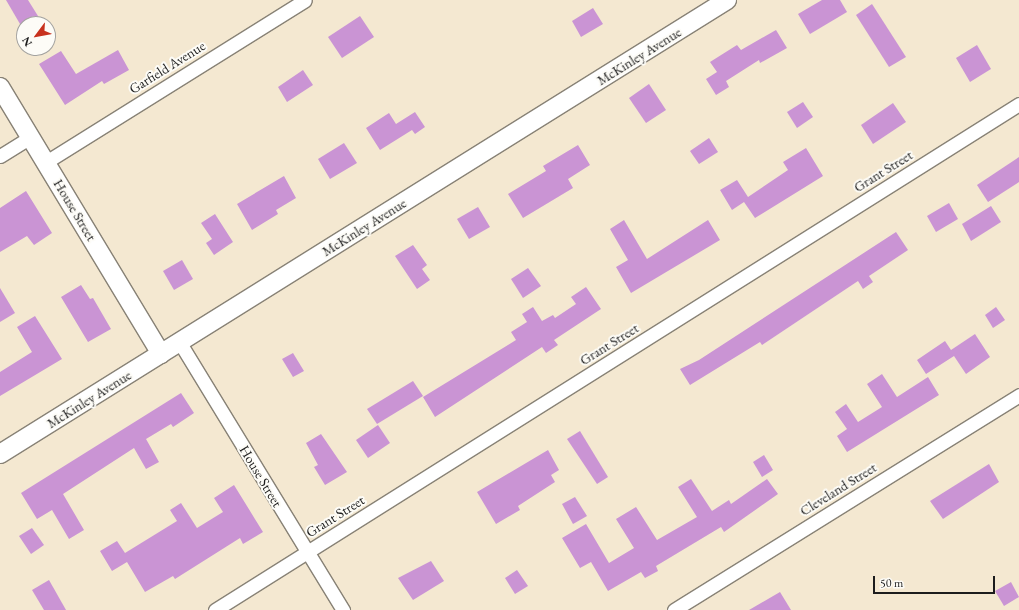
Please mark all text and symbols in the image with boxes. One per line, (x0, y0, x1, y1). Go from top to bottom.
north arrow (16, 16, 56, 56)
street label: McKinley Avenue (594, 23, 684, 89)
text: N (18, 34, 35, 49)
street label: Garfield Avenue (126, 37, 208, 97)
street label: Grant Street (851, 146, 915, 196)
street label: House Street (50, 176, 100, 244)
street label: McKinley Avenue (319, 194, 409, 260)
street label: Grant Street (577, 319, 641, 369)
street label: McKinley Avenue (44, 366, 134, 432)
street label: House Street (236, 442, 286, 510)
street label: Cleveland Street (797, 459, 879, 519)
street label: Grant Street (303, 491, 367, 541)
scale bar (875, 568, 997, 594)
text: 50 m (880, 575, 903, 591)

